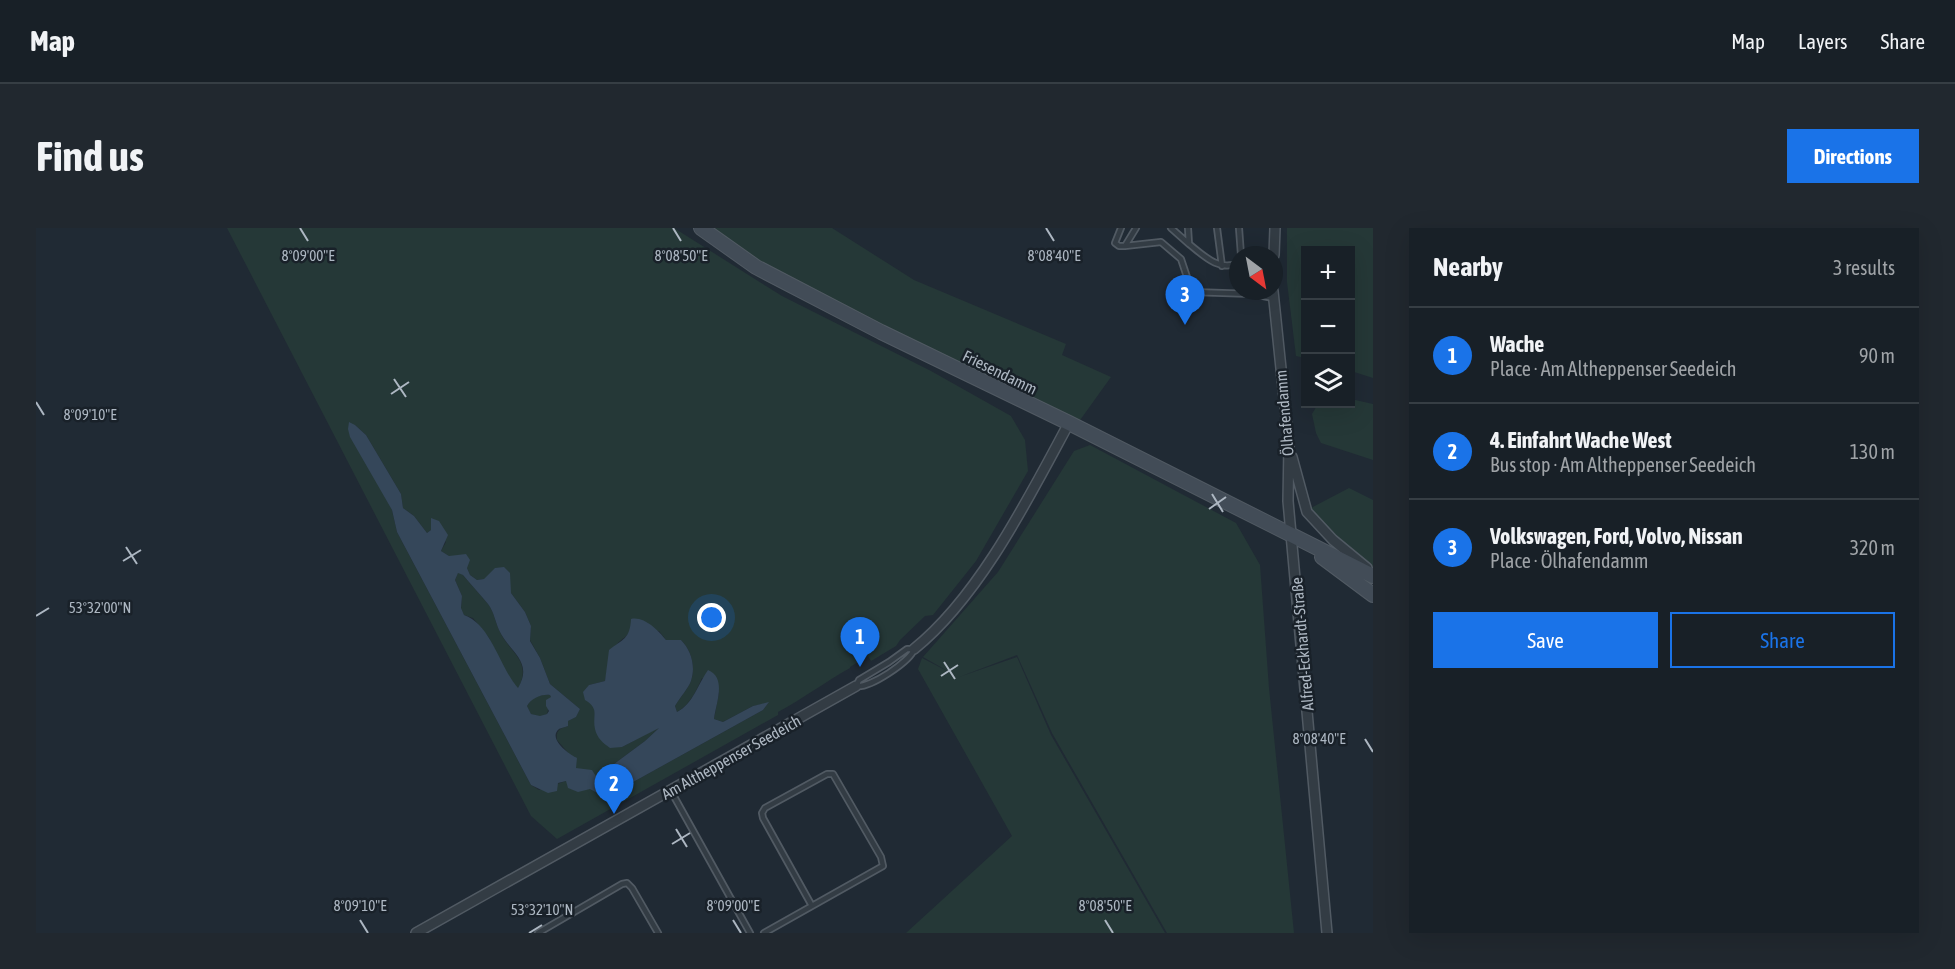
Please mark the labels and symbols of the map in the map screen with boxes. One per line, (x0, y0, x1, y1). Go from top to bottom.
north arrow (1229, 246, 1283, 300)
text: 8°09'00"E (281, 247, 335, 264)
text: 8°08'50"E (654, 247, 708, 264)
text: 8°08'40"E (1027, 247, 1081, 264)
pin: 3 (1166, 276, 1204, 325)
street label: Friesendamm (960, 346, 1040, 398)
street label: Ölhafendamm (1271, 369, 1297, 457)
text: 8°09'10"E (63, 406, 117, 423)
street label: Alfred-Eckhardt-Straße (1287, 577, 1317, 711)
text: 53°32'00"N (69, 599, 131, 616)
your location (697, 603, 726, 632)
pin: 1 (840, 618, 880, 667)
street label: Am Altheppenser Seedeich (658, 711, 804, 804)
text: 8°08'40"E (1292, 730, 1346, 747)
pin: 2 (594, 764, 634, 814)
text: 8°09'10"E (333, 897, 387, 914)
text: 8°09'00"E (706, 897, 760, 914)
text: 8°08'50"E (1078, 897, 1132, 914)
text: 53°32'10"N (511, 901, 573, 918)

